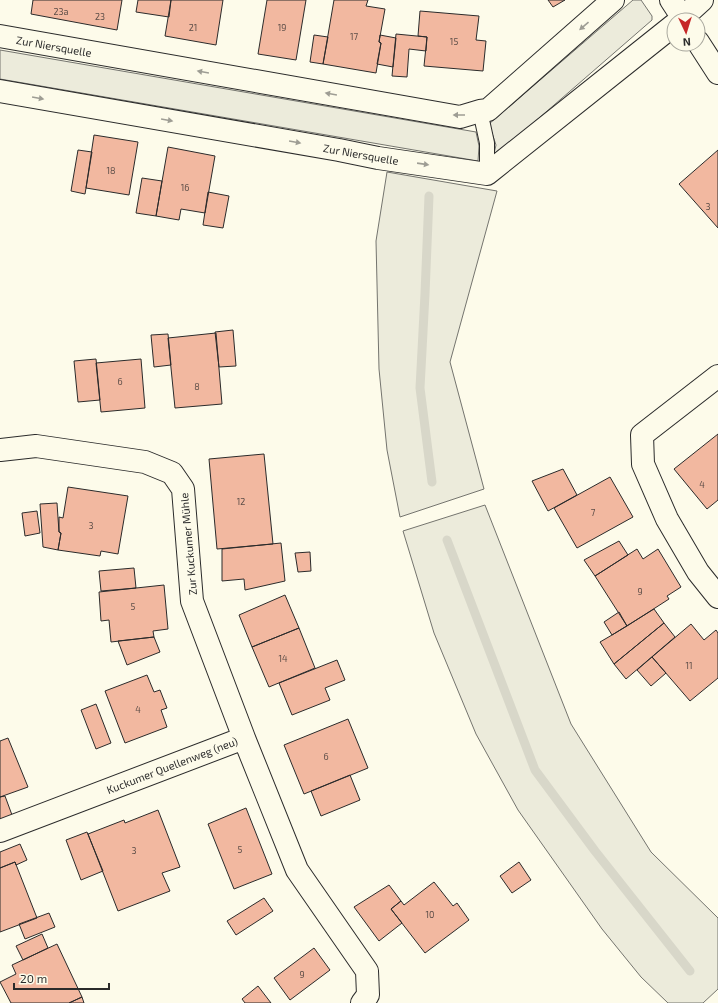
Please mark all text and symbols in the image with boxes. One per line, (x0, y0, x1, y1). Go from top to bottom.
house number: 23a (53, 6, 69, 17)
house number: 23 (95, 11, 105, 22)
north arrow (666, 12, 706, 52)
one-way arrow (578, 21, 589, 30)
house number: 21 (189, 22, 197, 33)
house number: 19 (278, 22, 286, 33)
house number: 17 (350, 31, 358, 42)
street label: Zur Niersquelle (15, 33, 93, 59)
house number: 15 (450, 36, 458, 47)
text: N (682, 36, 691, 49)
one-way arrow (196, 68, 209, 74)
one-way arrow (324, 91, 337, 97)
one-way arrow (32, 95, 45, 101)
one-way arrow (452, 112, 465, 118)
one-way arrow (160, 117, 173, 123)
one-way arrow (289, 139, 301, 145)
street label: Zur Niersquelle (322, 141, 400, 167)
one-way arrow (417, 161, 429, 167)
house number: 18 (106, 165, 116, 176)
house number: 16 (181, 182, 189, 193)
house number: 3 (705, 201, 711, 212)
house number: 6 (117, 376, 123, 387)
house number: 8 (194, 381, 200, 392)
house number: 4 (699, 479, 705, 490)
street label: Zur Kuckumer Mühle (177, 492, 199, 596)
house number: 12 (237, 496, 245, 507)
house number: 7 (591, 507, 596, 518)
house number: 3 (88, 520, 94, 531)
house number: 9 (637, 586, 643, 597)
house number: 5 (131, 601, 136, 612)
house number: 14 (278, 653, 288, 664)
house number: 11 (685, 660, 693, 671)
house number: 4 (135, 704, 141, 715)
street label: Kuckumer Quellenweg (neu) (105, 734, 240, 797)
house number: 6 (323, 751, 329, 762)
house number: 5 (238, 844, 243, 855)
house number: 3 (131, 845, 137, 856)
house number: 10 (425, 909, 435, 920)
scale bar (14, 965, 109, 991)
house number: 9 (299, 969, 305, 980)
text: 20 m (20, 971, 47, 985)

